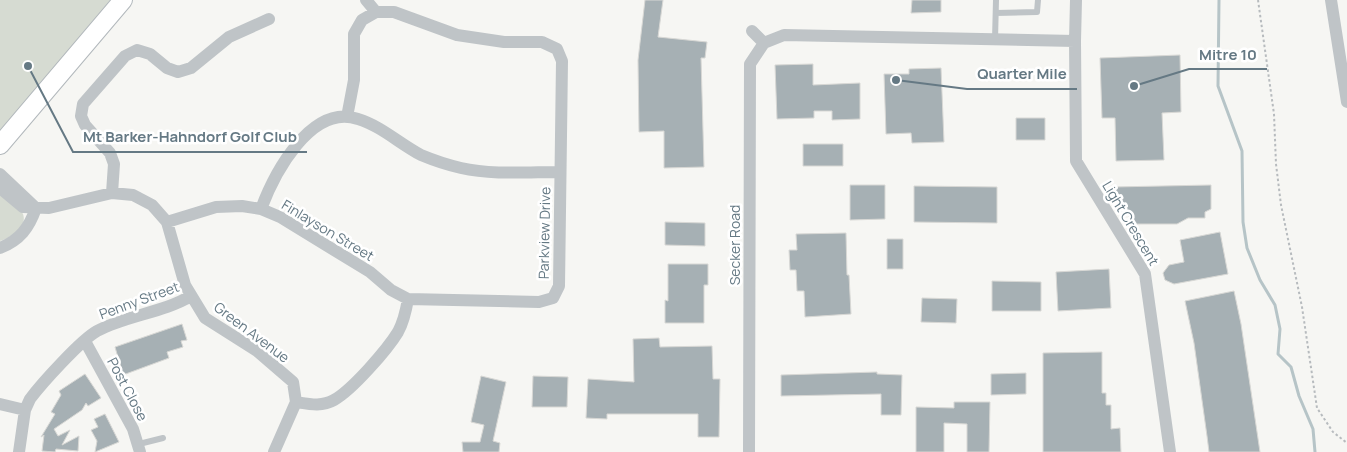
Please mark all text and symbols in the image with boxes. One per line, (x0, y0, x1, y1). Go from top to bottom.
callout: Mitre 10 (1189, 39, 1267, 69)
text: Mitre 10 (1199, 44, 1257, 65)
callout: Quarter Mile (967, 59, 1077, 89)
text: Quarter Mile (977, 63, 1067, 84)
callout: Mt Barker-Hahndorf Golf Club (73, 122, 307, 152)
text: Mt Barker-Hahndorf Golf Club (83, 126, 297, 147)
street label: Light Crescent (1098, 177, 1164, 269)
street label: Parkview Drive (534, 187, 554, 279)
street label: Finlayson Street (278, 195, 378, 265)
street label: Secker Road (725, 205, 744, 285)
street label: Penny Street (96, 277, 182, 323)
street label: Green Avenue (210, 297, 294, 367)
street label: Post Close (103, 354, 153, 424)

